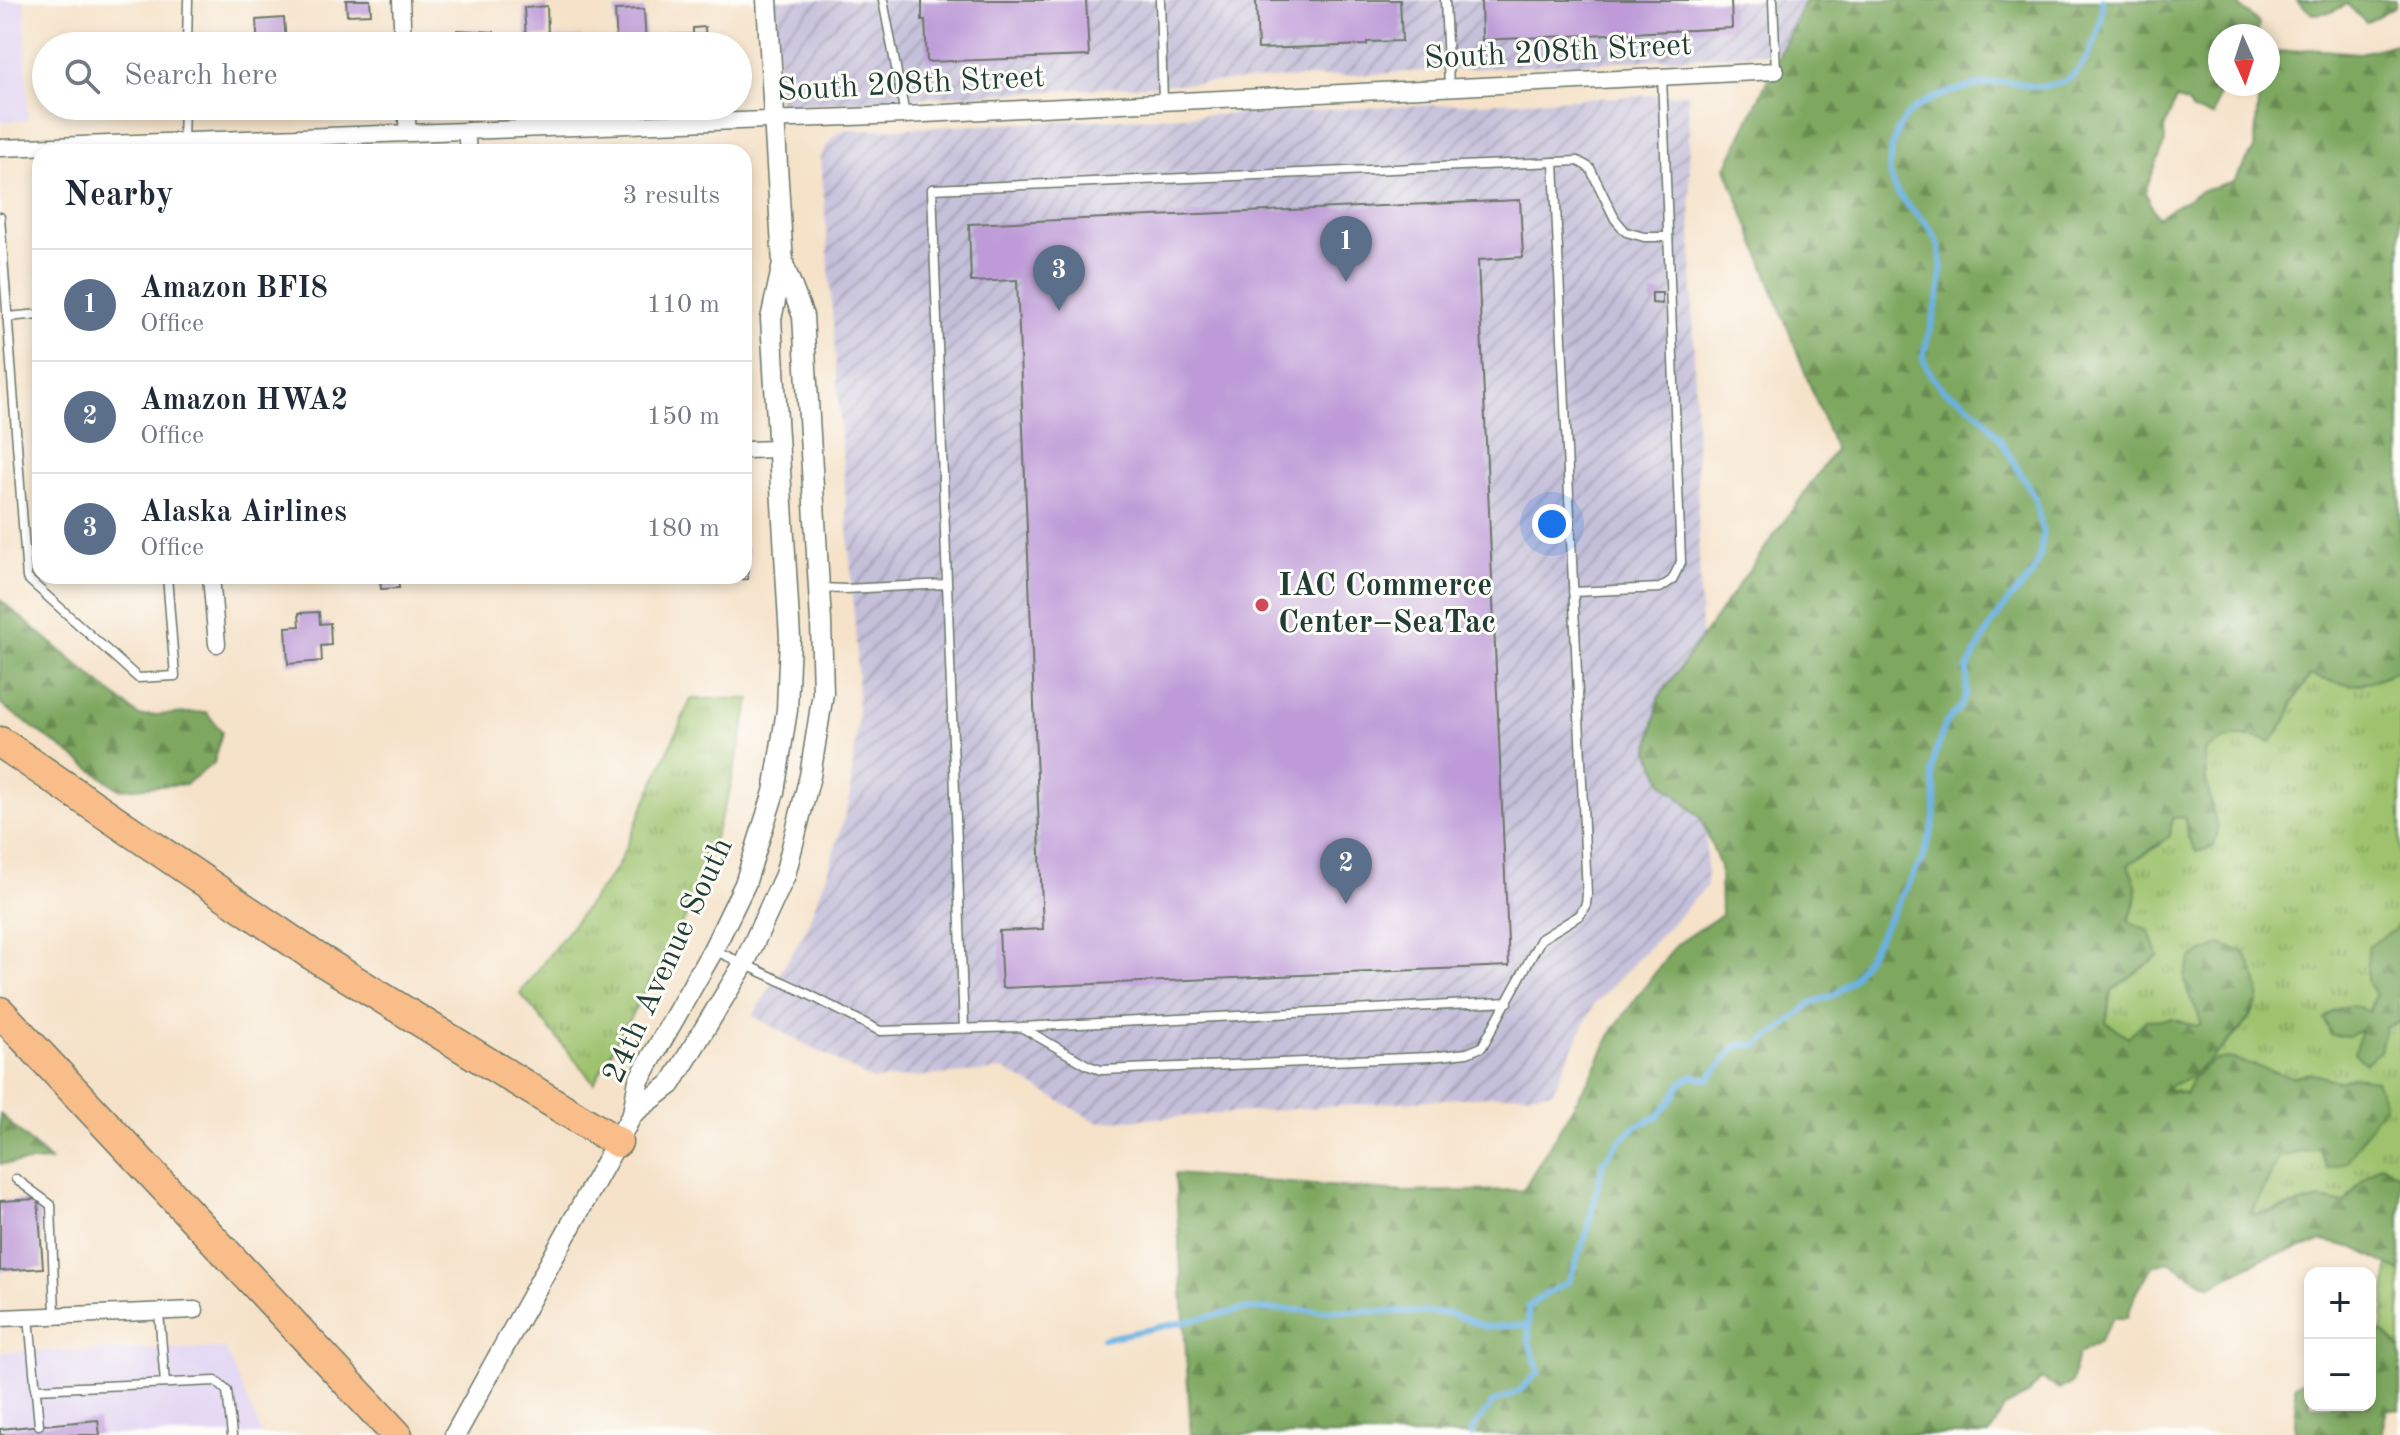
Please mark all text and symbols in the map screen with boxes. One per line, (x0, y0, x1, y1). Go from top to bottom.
north arrow (2208, 24, 2280, 96)
street label: South 208th Street (1423, 30, 1693, 76)
search box (32, 32, 752, 120)
icon: search (60, 54, 104, 98)
text: Search here (124, 61, 278, 91)
street label: South 208th Street (776, 62, 1046, 108)
text: Nearby (64, 179, 174, 213)
text: 3 results (622, 183, 720, 209)
pin: 1 (1320, 216, 1372, 282)
pin: 3 (1033, 245, 1085, 311)
text: Amazon BFI8 (140, 274, 328, 304)
text: 1 (82, 292, 98, 318)
text: 110 m (647, 292, 720, 318)
text: Office (140, 311, 204, 337)
text: Amazon HWA2 (140, 386, 348, 416)
text: 2 (82, 404, 98, 430)
text: 150 m (647, 404, 720, 430)
text: Office (140, 423, 204, 449)
text: Alaska Airlines (140, 498, 347, 528)
your location (1532, 504, 1572, 544)
text: 3 (82, 516, 98, 542)
text: 180 m (647, 516, 720, 542)
text: Office (140, 535, 204, 561)
place label: IAC Commerce Center–SeaTac (1278, 571, 1496, 640)
marker: IAC Commerce Center–SeaTac (1253, 596, 1271, 614)
street label: 24th Avenue South (598, 833, 740, 1089)
pin: 2 (1320, 838, 1372, 904)
map controls (2304, 1267, 2376, 1411)
button: + (2304, 1267, 2376, 1339)
button: − (2304, 1339, 2376, 1411)

